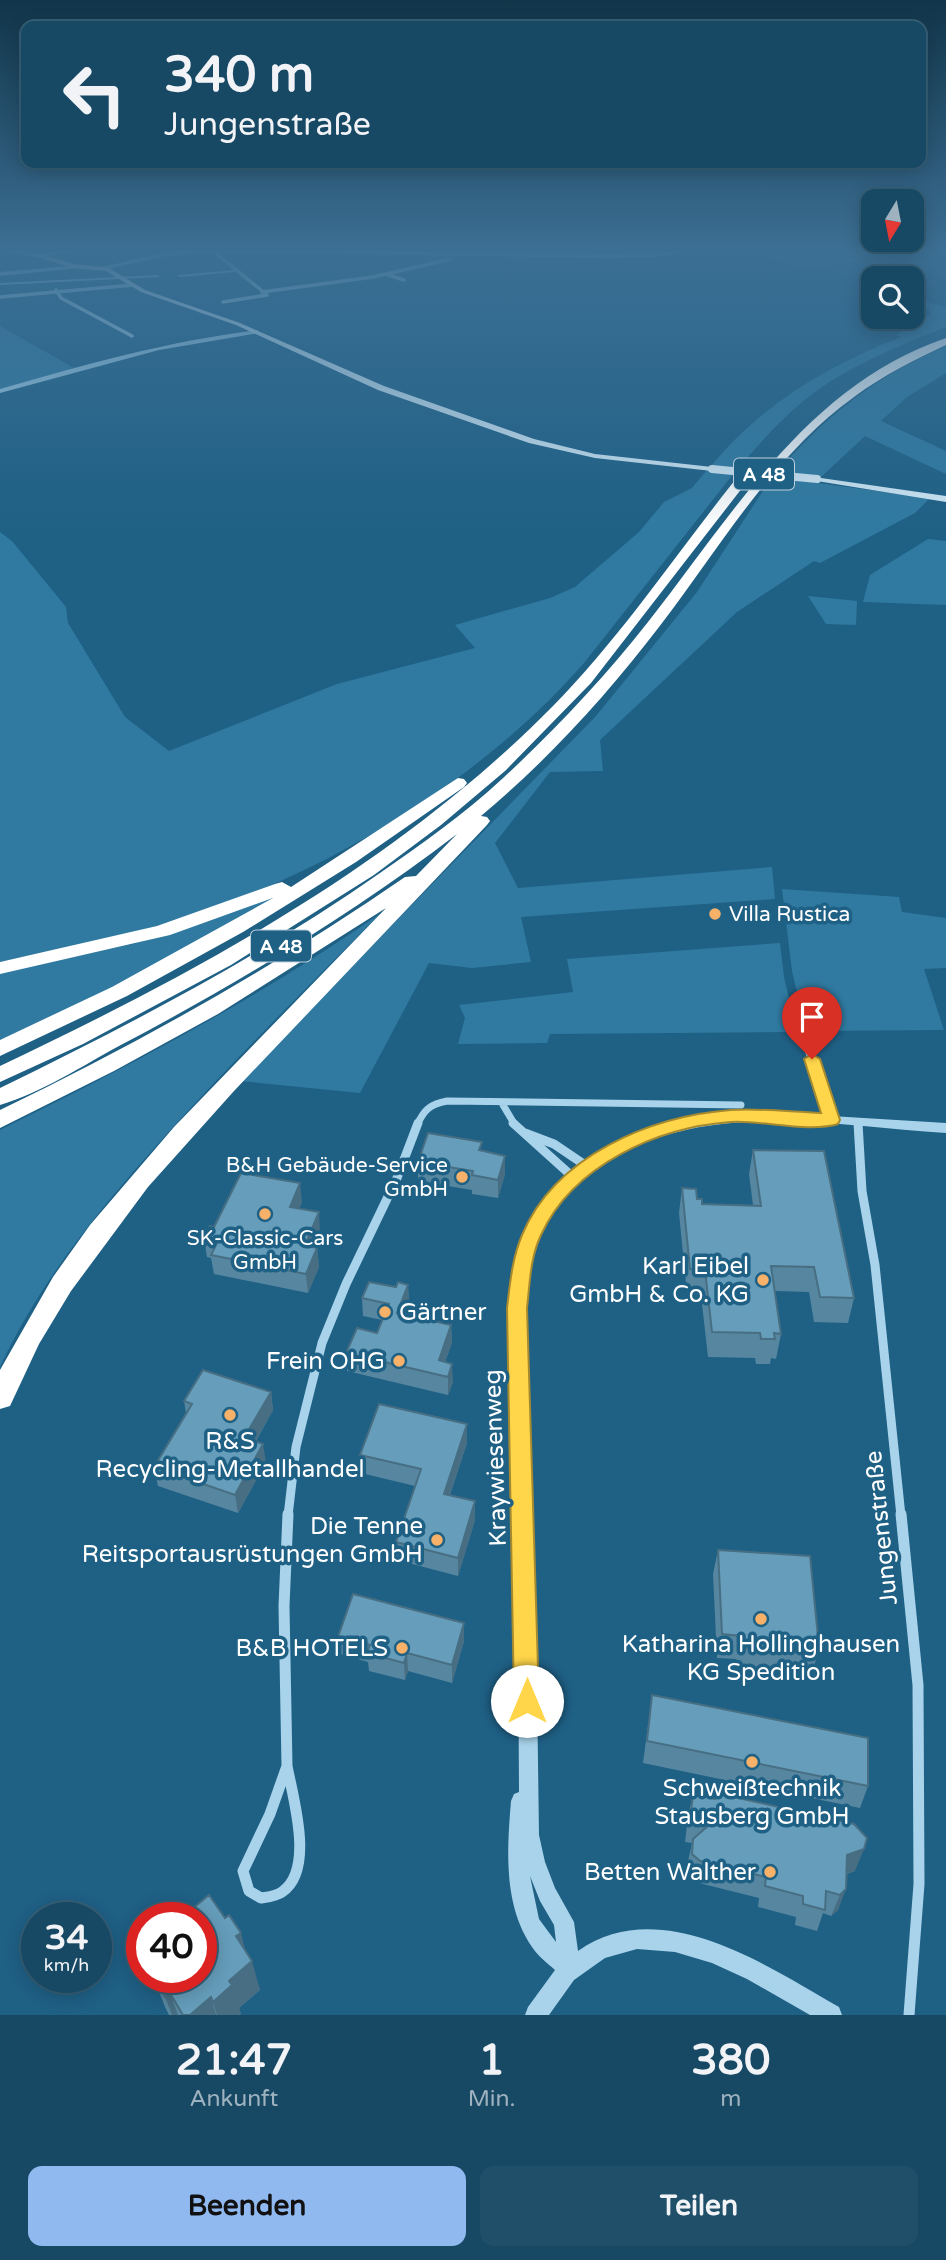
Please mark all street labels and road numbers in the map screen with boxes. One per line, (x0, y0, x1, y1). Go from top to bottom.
road number: A 48 (734, 458, 794, 489)
road number: A 48 (251, 930, 311, 962)
street label: Kraywiesenweg (478, 1369, 513, 1547)
street label: Jungenstraße (859, 1449, 904, 1607)

